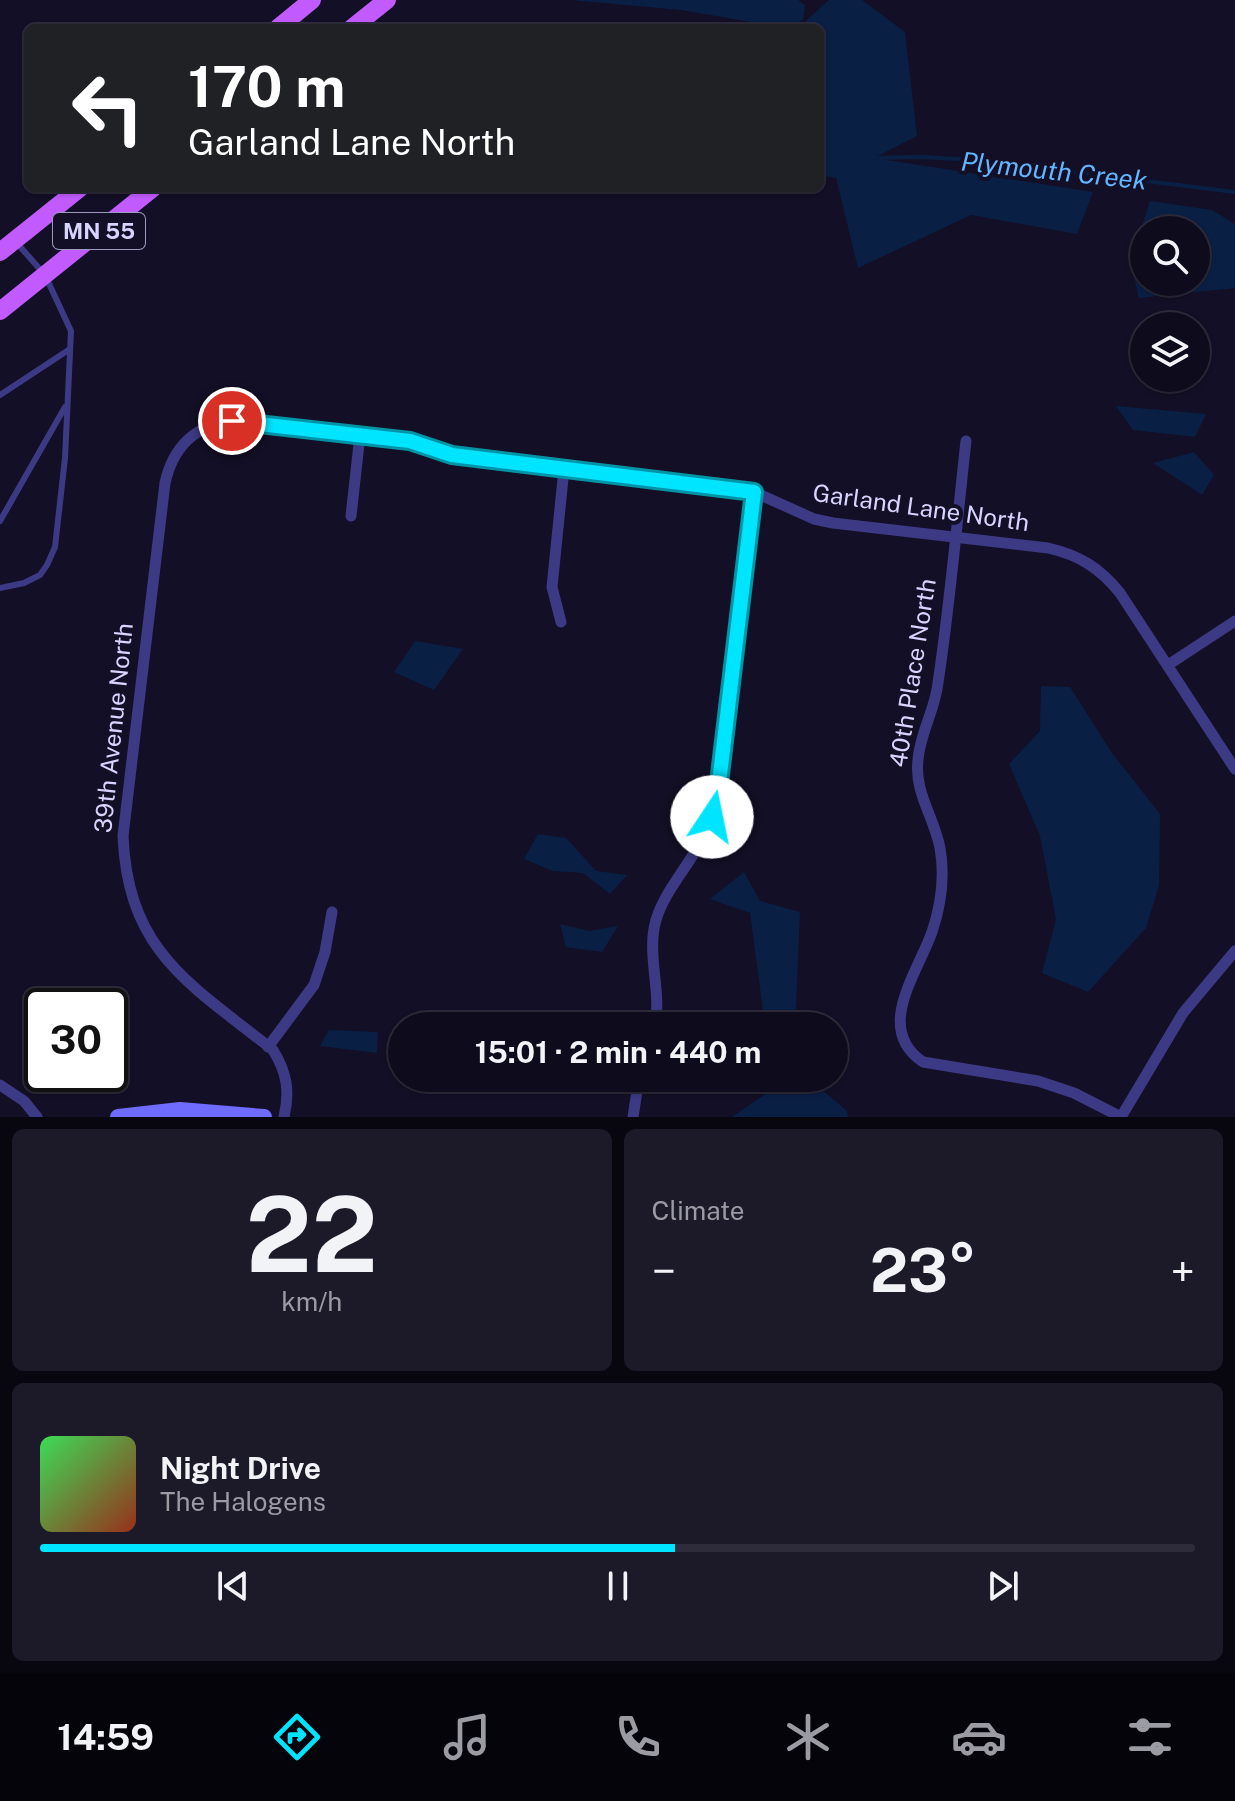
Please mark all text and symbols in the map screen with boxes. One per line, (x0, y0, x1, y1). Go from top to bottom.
text: 170 m (188, 54, 345, 120)
icon: left (56, 56, 160, 160)
text: Garland Lane North (188, 121, 515, 163)
water label: Plymouth Creek (960, 145, 1149, 196)
road number: MN 55 (53, 213, 145, 249)
map controls (1130, 216, 1210, 392)
button: search (1130, 216, 1210, 296)
button: layers (1130, 312, 1210, 392)
pin (198, 387, 266, 455)
icon: arrive (210, 399, 254, 443)
street label: Garland Lane North (811, 478, 1031, 536)
street label: 40th Place North (883, 577, 941, 769)
street label: 39th Avenue North (88, 622, 138, 834)
position arrow (670, 775, 754, 859)
speed limit sign: 30 (24, 988, 128, 1092)
text: 15:01 · 2 min · 440 m (475, 1034, 761, 1070)
text: 22 (246, 1173, 378, 1295)
text: Climate (652, 1195, 745, 1226)
text: 23° (870, 1235, 976, 1306)
text: − (652, 1245, 676, 1297)
text: + (1171, 1245, 1195, 1297)
text: km/h (281, 1286, 342, 1317)
text: Night Drive (160, 1450, 321, 1486)
text: The Halogens (160, 1486, 326, 1517)
icon: previous (211, 1564, 255, 1608)
icon: pause (596, 1564, 640, 1608)
icon: next (981, 1564, 1025, 1608)
icon: directions (269, 1709, 325, 1765)
icon: music (439, 1709, 495, 1765)
icon: phone (610, 1709, 666, 1765)
icon: climate (780, 1709, 836, 1765)
icon: car (951, 1709, 1007, 1765)
icon: filters (1122, 1709, 1178, 1765)
text: 14:59 (57, 1716, 154, 1758)

